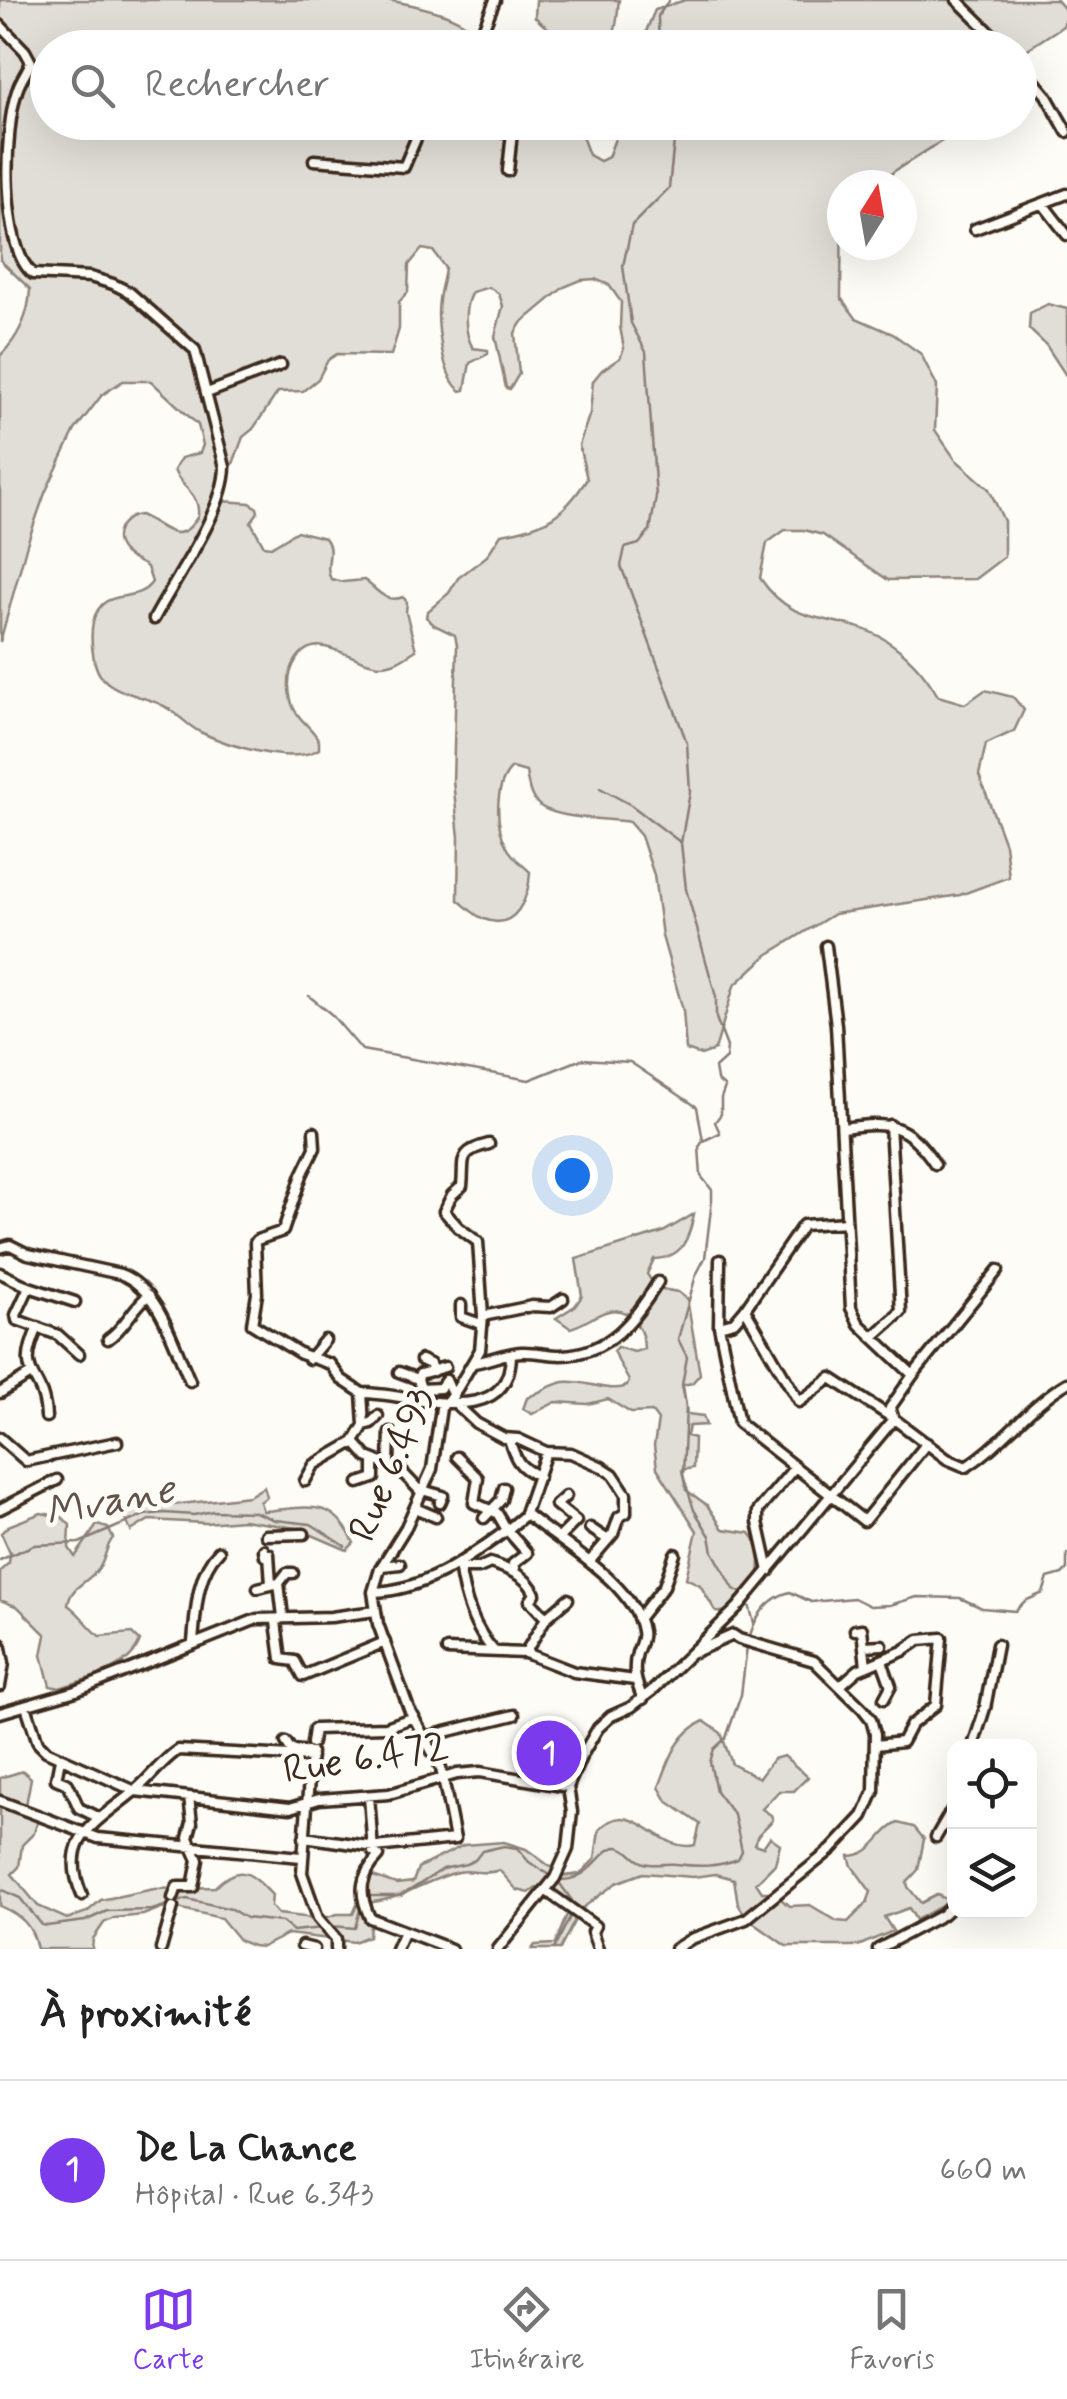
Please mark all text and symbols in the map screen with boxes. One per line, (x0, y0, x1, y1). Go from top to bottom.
search box (30, 30, 1037, 140)
icon: search (65, 58, 120, 113)
text: Rechercher (145, 61, 330, 110)
north arrow (827, 170, 917, 260)
your location (547, 1150, 598, 1201)
street label: Rue 6.493 (337, 1380, 449, 1550)
water label: Mvane (41, 1462, 181, 1541)
pin: 1 (516, 1716, 582, 1790)
street label: Rue 6.472 (280, 1720, 452, 1798)
map controls (947, 1739, 1037, 1919)
button: locate (947, 1739, 1037, 1829)
button: layers (947, 1829, 1037, 1919)
text: À proximité (40, 1987, 251, 2042)
text: De La Chance (135, 2125, 357, 2174)
text: 1 (65, 2149, 80, 2191)
text: 660 m (940, 2149, 1027, 2191)
text: Hôpital · Rue 6.343 (135, 2174, 374, 2216)
tab: Carte (133, 2282, 204, 2379)
tab: Itinéraire (469, 2282, 584, 2379)
tab: Favoris (849, 2282, 934, 2379)

